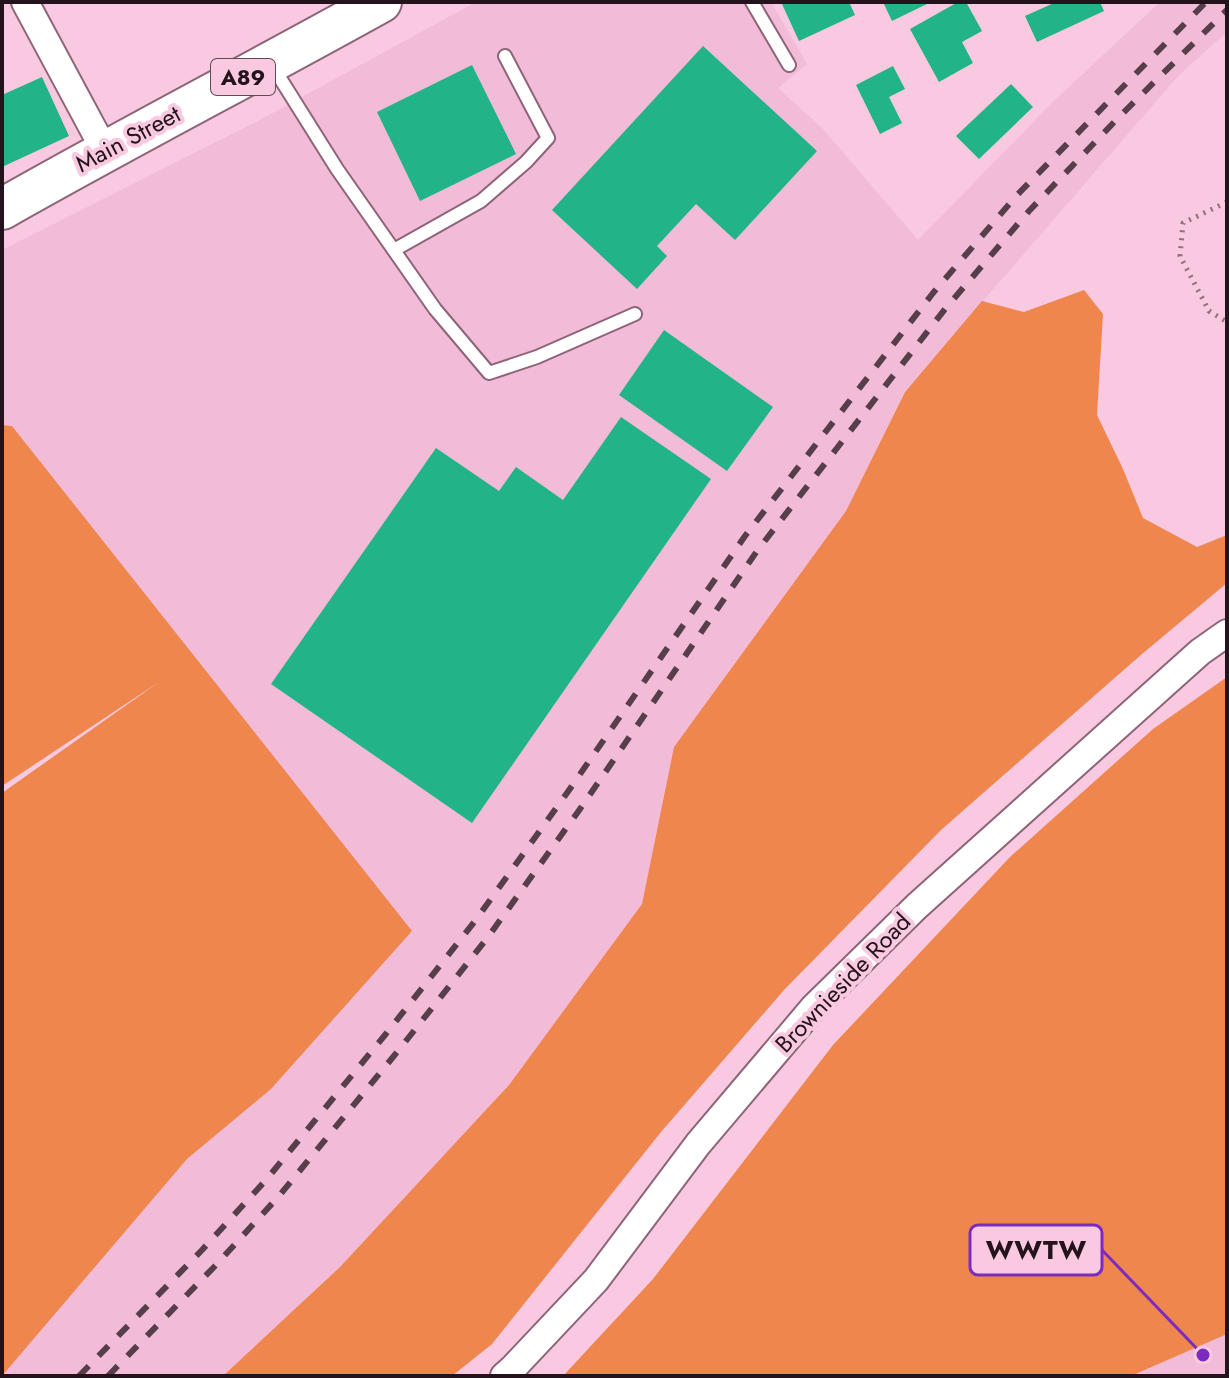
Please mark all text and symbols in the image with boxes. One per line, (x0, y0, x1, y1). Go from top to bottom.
road number: A89 (211, 59, 275, 95)
street label: Main Street (69, 96, 187, 181)
street label: Brownieside Road (767, 905, 919, 1060)
callout: WWTW (970, 1225, 1102, 1275)
text: WWTW (986, 1231, 1086, 1269)

